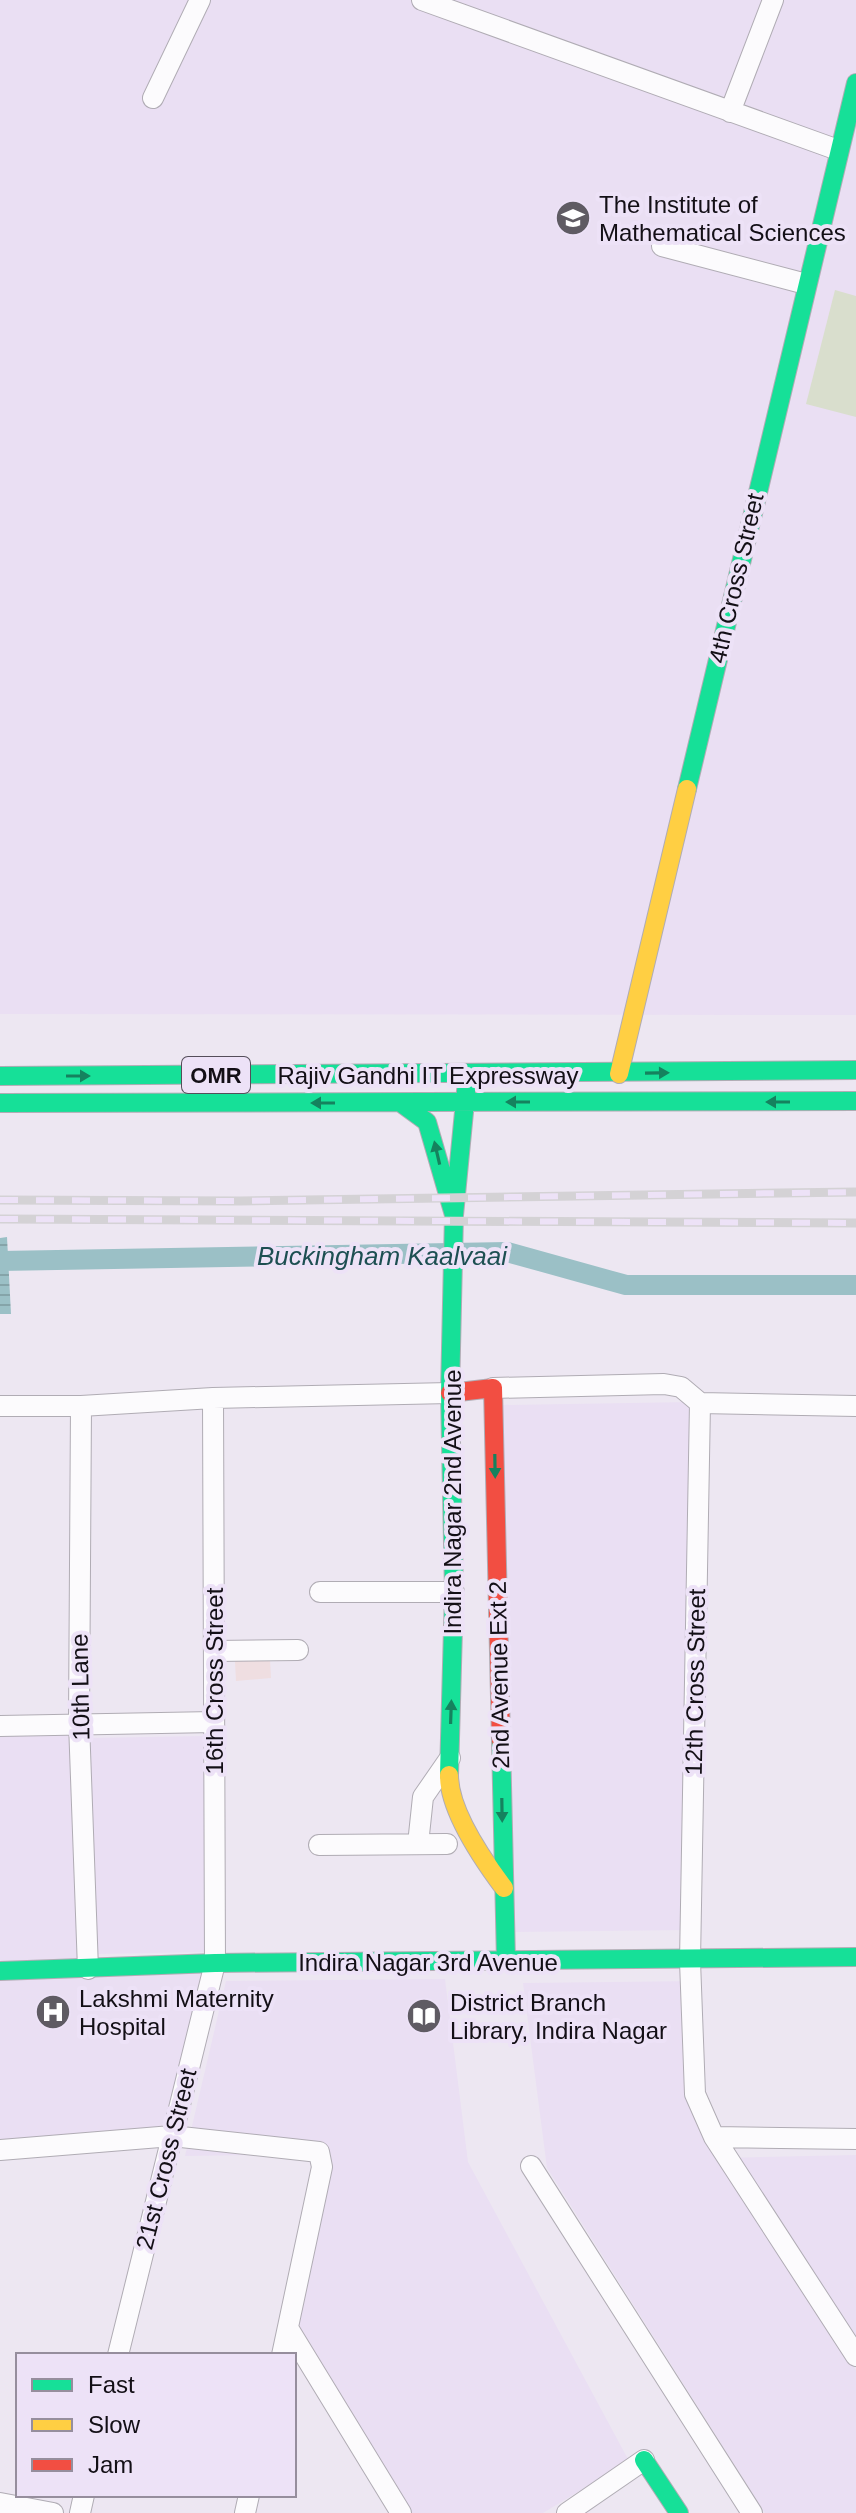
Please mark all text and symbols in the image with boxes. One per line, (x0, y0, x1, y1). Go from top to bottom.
place label: The Institute of Mathematical Sciences (599, 191, 846, 246)
school or university icon: The Institute of Mathematical Sciences (554, 199, 592, 237)
street label: 4th Cross Street (703, 490, 769, 666)
road number: OMR (182, 1057, 250, 1093)
street label: Rajiv Gandhi IT Expressway (277, 1062, 579, 1089)
one-way arrow (645, 1067, 670, 1079)
one-way arrow (66, 1070, 91, 1082)
one-way arrow (505, 1096, 530, 1108)
one-way arrow (765, 1096, 790, 1108)
one-way arrow (310, 1097, 335, 1109)
one-way arrow (430, 1140, 443, 1165)
water label: Buckingham Kaalvaai (257, 1241, 508, 1271)
street label: Indira Nagar 2nd Avenue (439, 1369, 466, 1635)
one-way arrow (489, 1454, 501, 1479)
street label: 2nd Avenue Ext 2 (484, 1581, 514, 1769)
street label: 16th Cross Street (201, 1587, 228, 1774)
street label: 12th Cross Street (680, 1588, 710, 1776)
street label: 10th Lane (66, 1633, 94, 1741)
one-way arrow (445, 1699, 457, 1724)
one-way arrow (496, 1798, 509, 1823)
street label: Indira Nagar 3rd Avenue (298, 1949, 558, 1976)
place label: Lakshmi Maternity Hospital (79, 1985, 274, 2040)
place label: District Branch Library, Indira Nagar (450, 1989, 667, 2044)
hospital icon: Lakshmi Maternity Hospital (34, 1993, 72, 2031)
library icon: District Branch Library, Indira Nagar (405, 1997, 443, 2035)
street label: 21st Cross Street (130, 2065, 202, 2252)
legend (16, 2353, 296, 2497)
text: Fast (88, 2371, 135, 2398)
text: Slow (88, 2411, 141, 2438)
text: Jam (88, 2451, 133, 2478)

